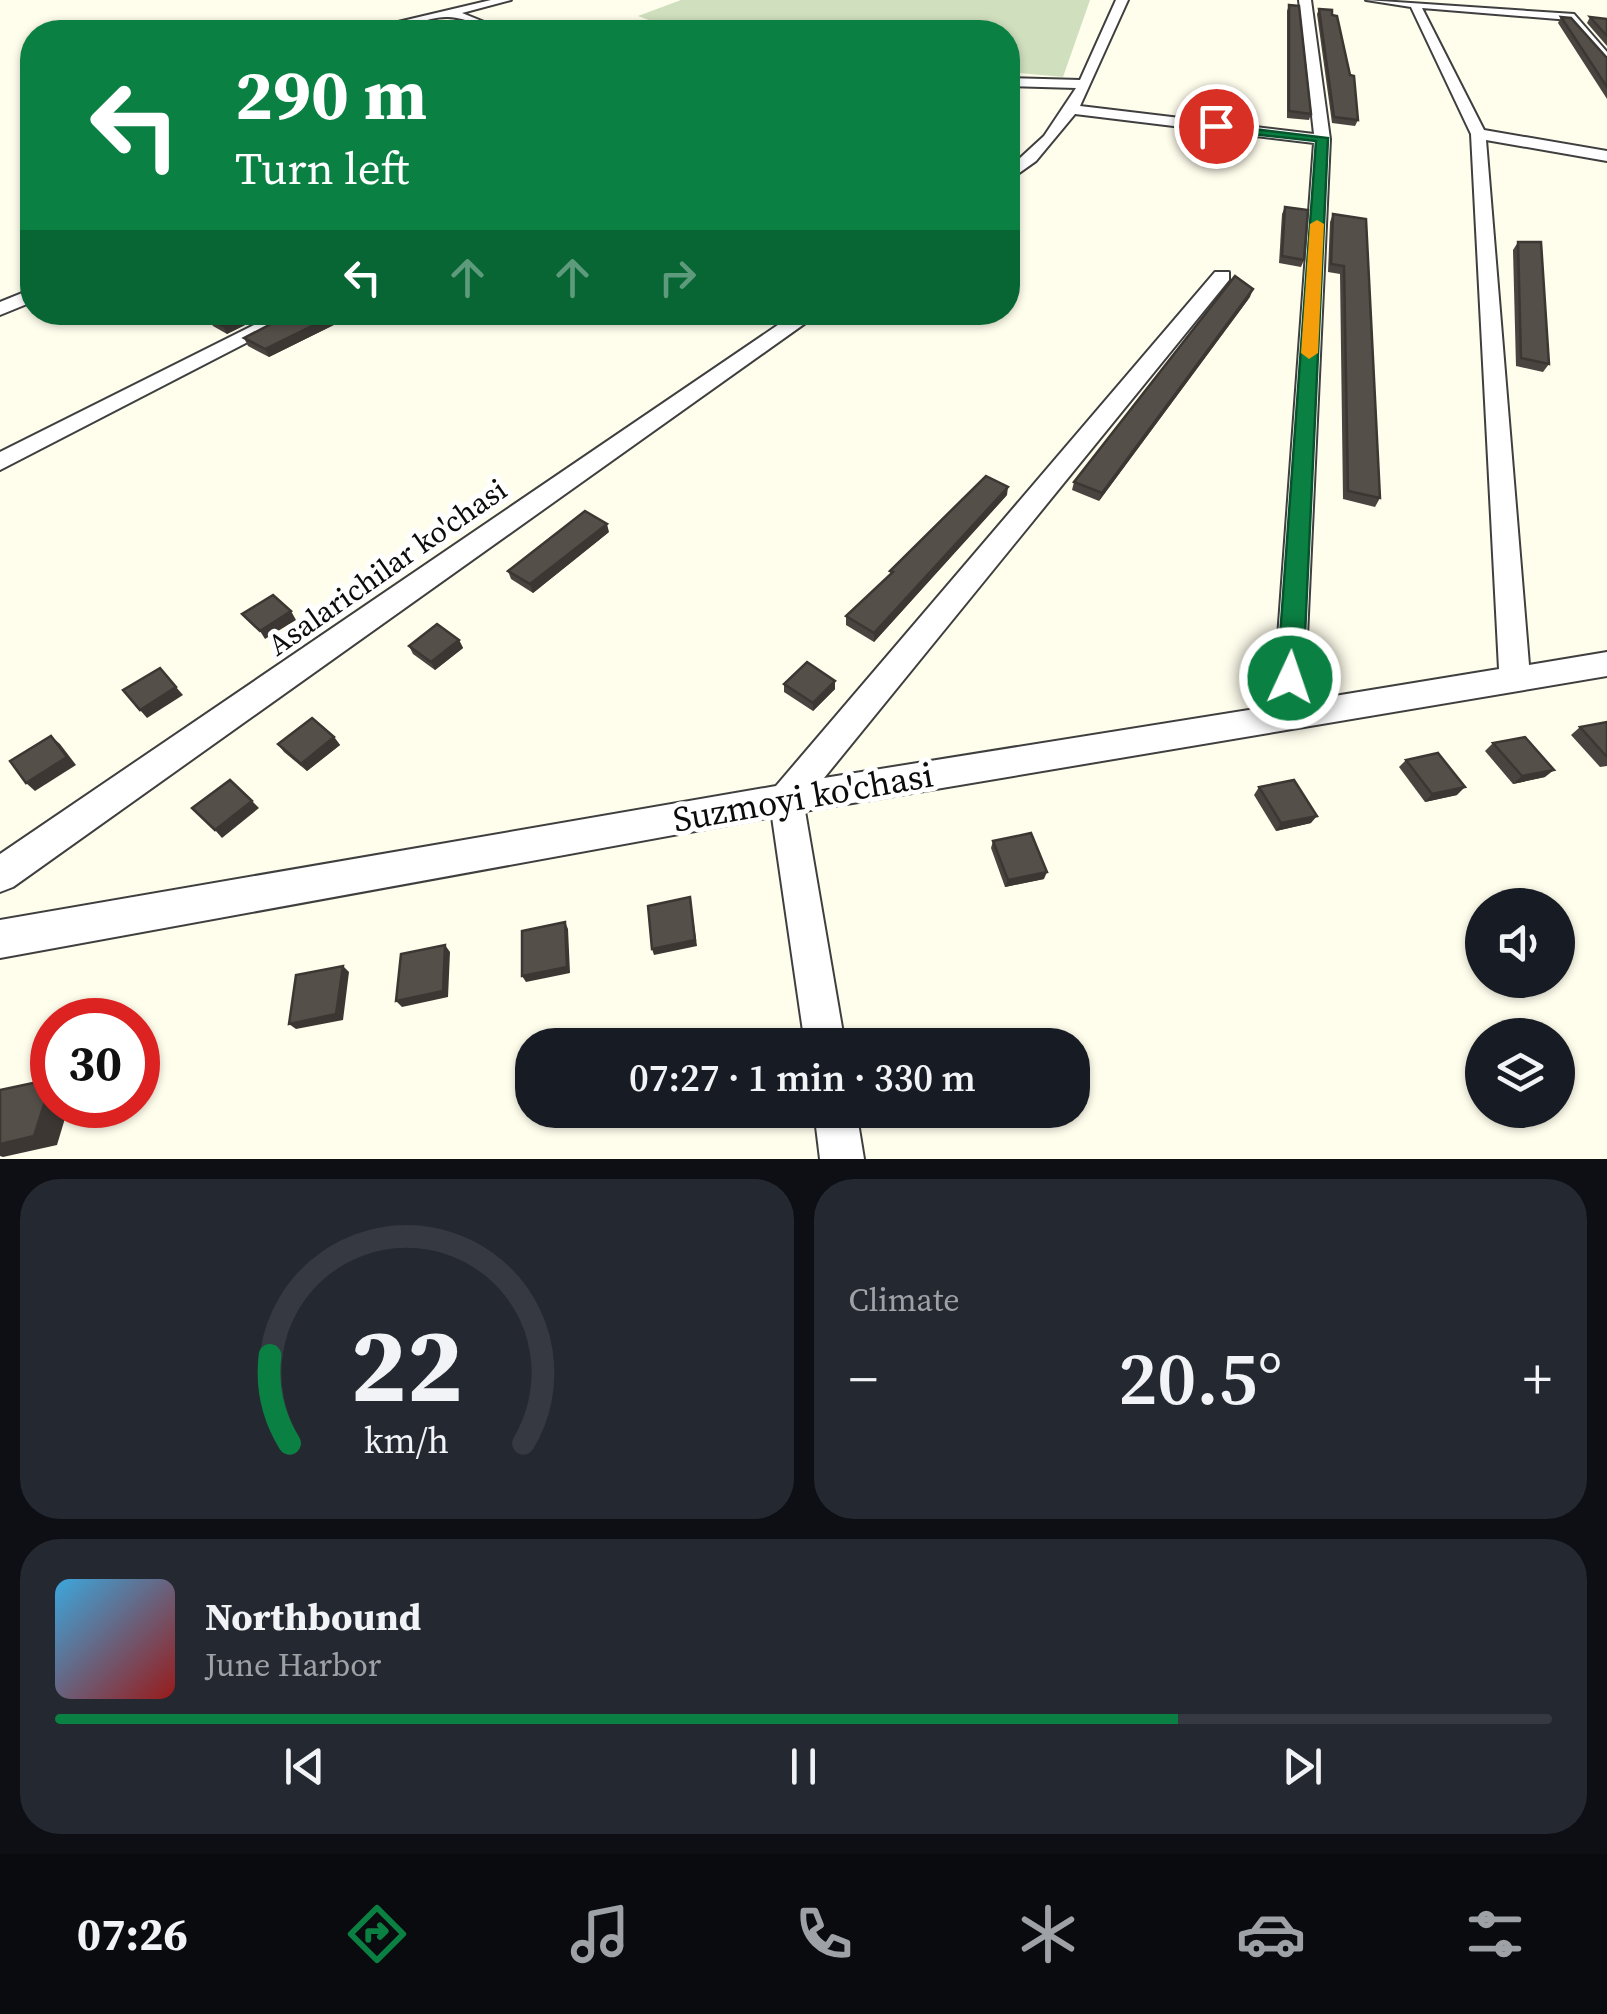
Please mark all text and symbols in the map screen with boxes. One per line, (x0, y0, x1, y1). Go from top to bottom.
text: 290 m (235, 46, 427, 142)
icon: left (70, 60, 200, 190)
pin (1174, 84, 1259, 169)
icon: arrive (1189, 99, 1244, 154)
text: Turn left (235, 137, 409, 199)
icon: left (335, 250, 390, 305)
icon: ahead (440, 250, 495, 305)
icon: ahead (545, 250, 600, 305)
icon: right (650, 250, 705, 305)
street label: Asalarichilar ko'chasi (259, 469, 515, 665)
position arrow (1238, 626, 1342, 730)
street label: Suzmoyi ko'chasi (669, 751, 937, 843)
map controls (1465, 888, 1575, 1128)
button: sound (1465, 888, 1575, 998)
speed limit sign: 30 (30, 998, 160, 1128)
button: layers (1465, 1018, 1575, 1128)
text: 07:27 · 1 min · 330 m (629, 1052, 976, 1104)
text: Climate (849, 1278, 960, 1322)
text: 22 (350, 1293, 463, 1436)
text: 20.5° (1118, 1326, 1282, 1429)
text: − (849, 1341, 878, 1416)
text: + (1523, 1341, 1552, 1416)
text: km/h (364, 1416, 449, 1465)
text: Northbound (205, 1591, 421, 1643)
text: June Harbor (205, 1643, 381, 1687)
icon: previous (277, 1739, 332, 1794)
icon: pause (776, 1739, 831, 1794)
icon: next (1275, 1739, 1330, 1794)
icon: directions (342, 1899, 412, 1969)
icon: music (565, 1899, 635, 1969)
icon: phone (789, 1899, 859, 1969)
icon: climate (1013, 1899, 1083, 1969)
icon: car (1236, 1899, 1306, 1969)
icon: filters (1460, 1899, 1530, 1969)
text: 07:26 (77, 1903, 188, 1965)

